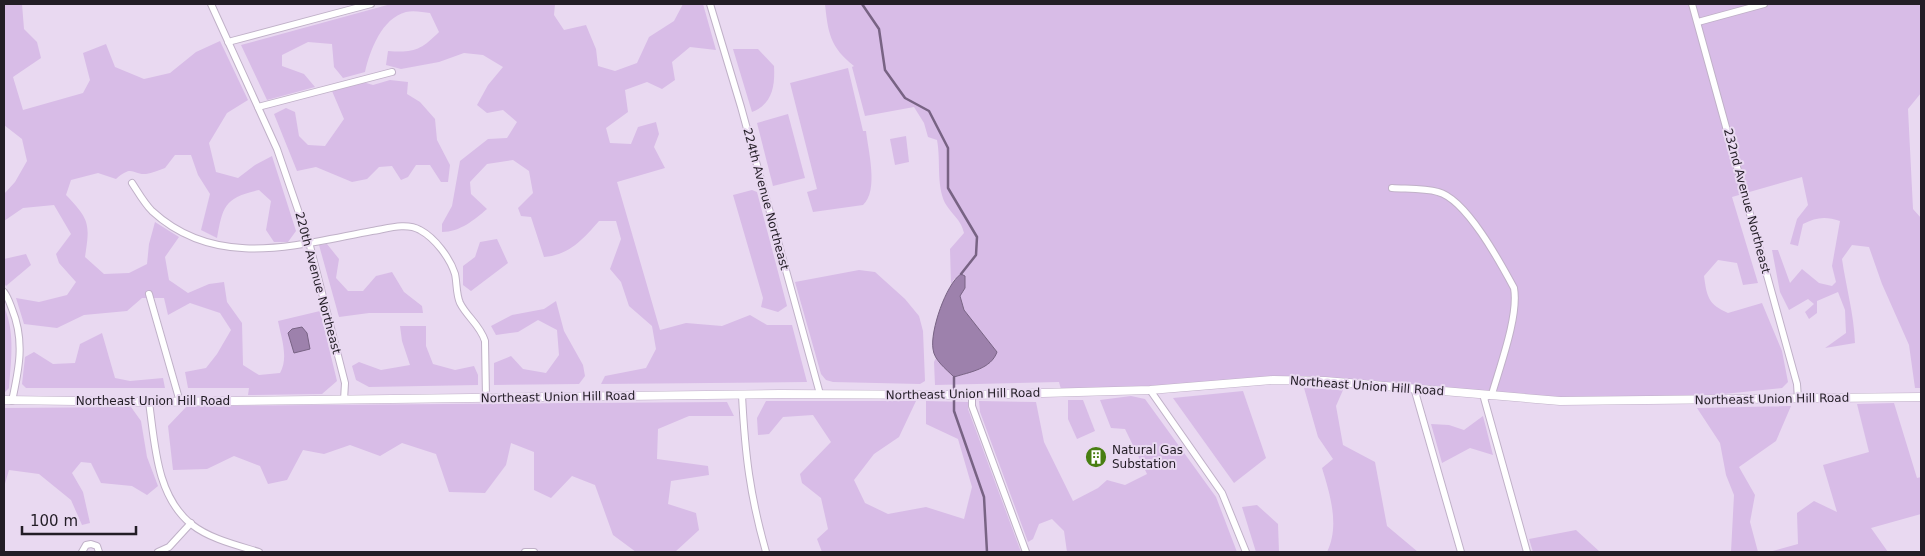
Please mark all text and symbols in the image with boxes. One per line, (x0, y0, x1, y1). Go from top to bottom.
street label: 224th Avenue Northeast (740, 126, 792, 272)
street label: 232nd Avenue Northeast (1721, 127, 1773, 275)
street label: 220th Avenue Northeast (292, 210, 344, 356)
street label: Northeast Union Hill Road (1289, 374, 1445, 398)
street label: Northeast Union Hill Road (886, 386, 1040, 402)
street label: Northeast Union Hill Road (481, 389, 635, 405)
street label: Northeast Union Hill Road (1695, 391, 1849, 407)
street label: Northeast Union Hill Road (76, 394, 230, 408)
place label: Natural Gas Substation (1112, 443, 1183, 471)
building icon: Natural Gas Substation (1084, 445, 1108, 469)
scale bar (22, 504, 136, 536)
text: 100 m (30, 512, 78, 530)

